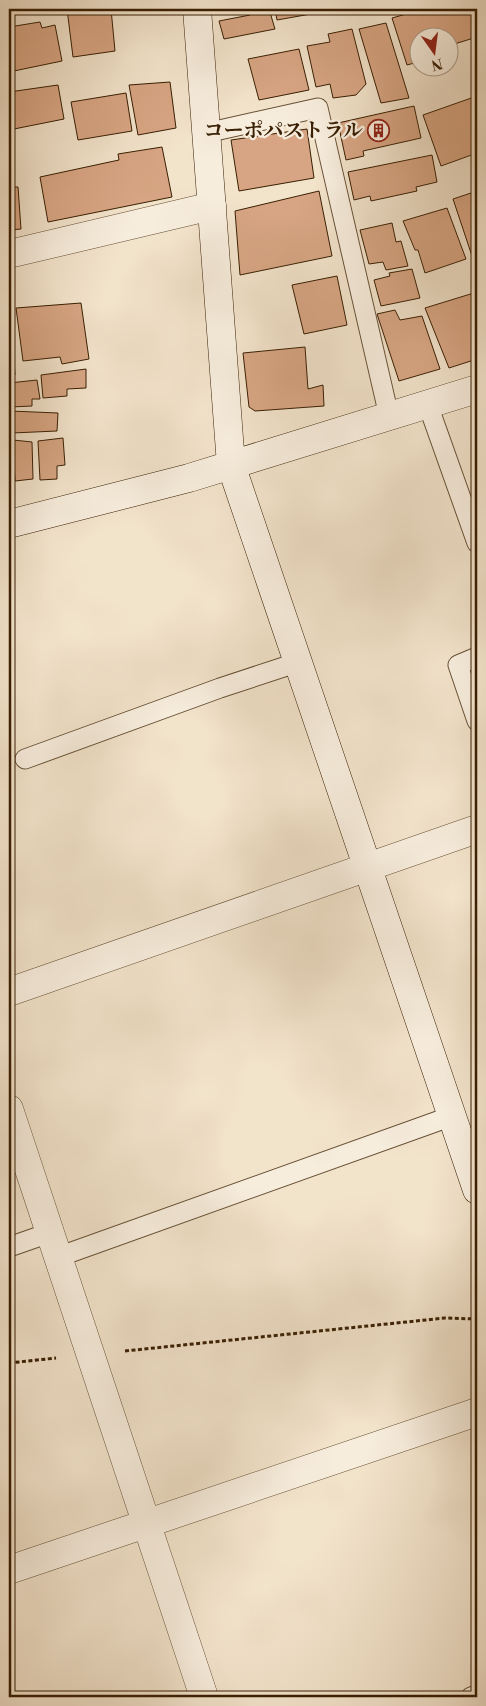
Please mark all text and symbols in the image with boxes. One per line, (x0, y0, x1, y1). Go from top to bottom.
north arrow (408, 28, 458, 78)
text: N (429, 54, 444, 74)
place label: コーポパストラル (204, 119, 363, 144)
building icon: コーポパストラル (367, 119, 391, 143)

